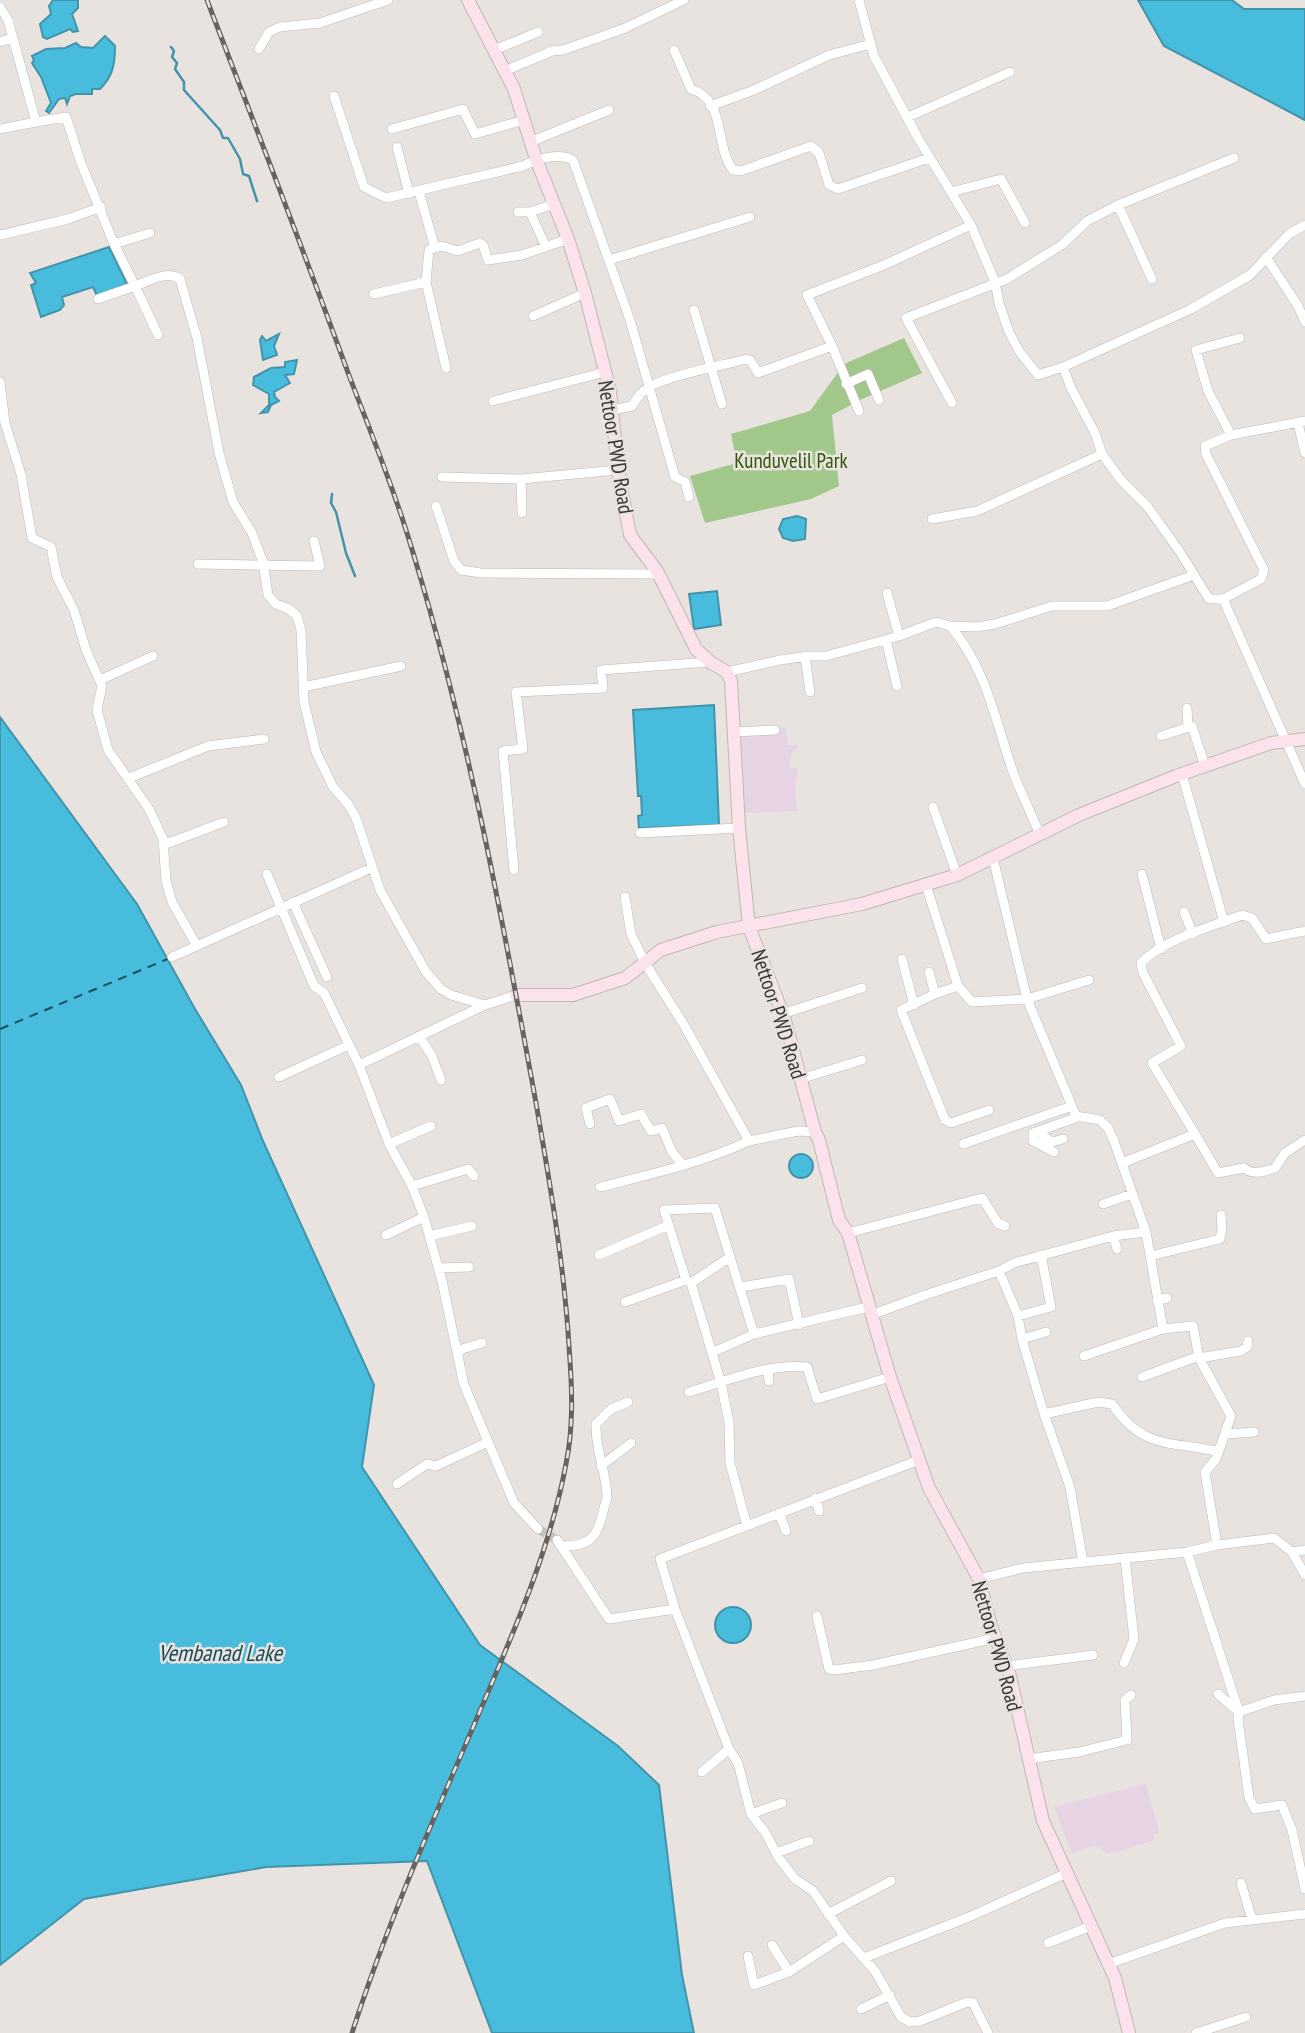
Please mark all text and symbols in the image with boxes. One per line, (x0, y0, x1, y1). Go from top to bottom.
street label: Nettoor PWD Road (592, 378, 640, 516)
park label: Kunduvelil Park (734, 447, 848, 474)
street label: Nettoor PWD Road (745, 946, 813, 1082)
street label: Nettoor PWD Road (965, 1578, 1029, 1714)
water label: Vembanad Lake (158, 1638, 283, 1667)

